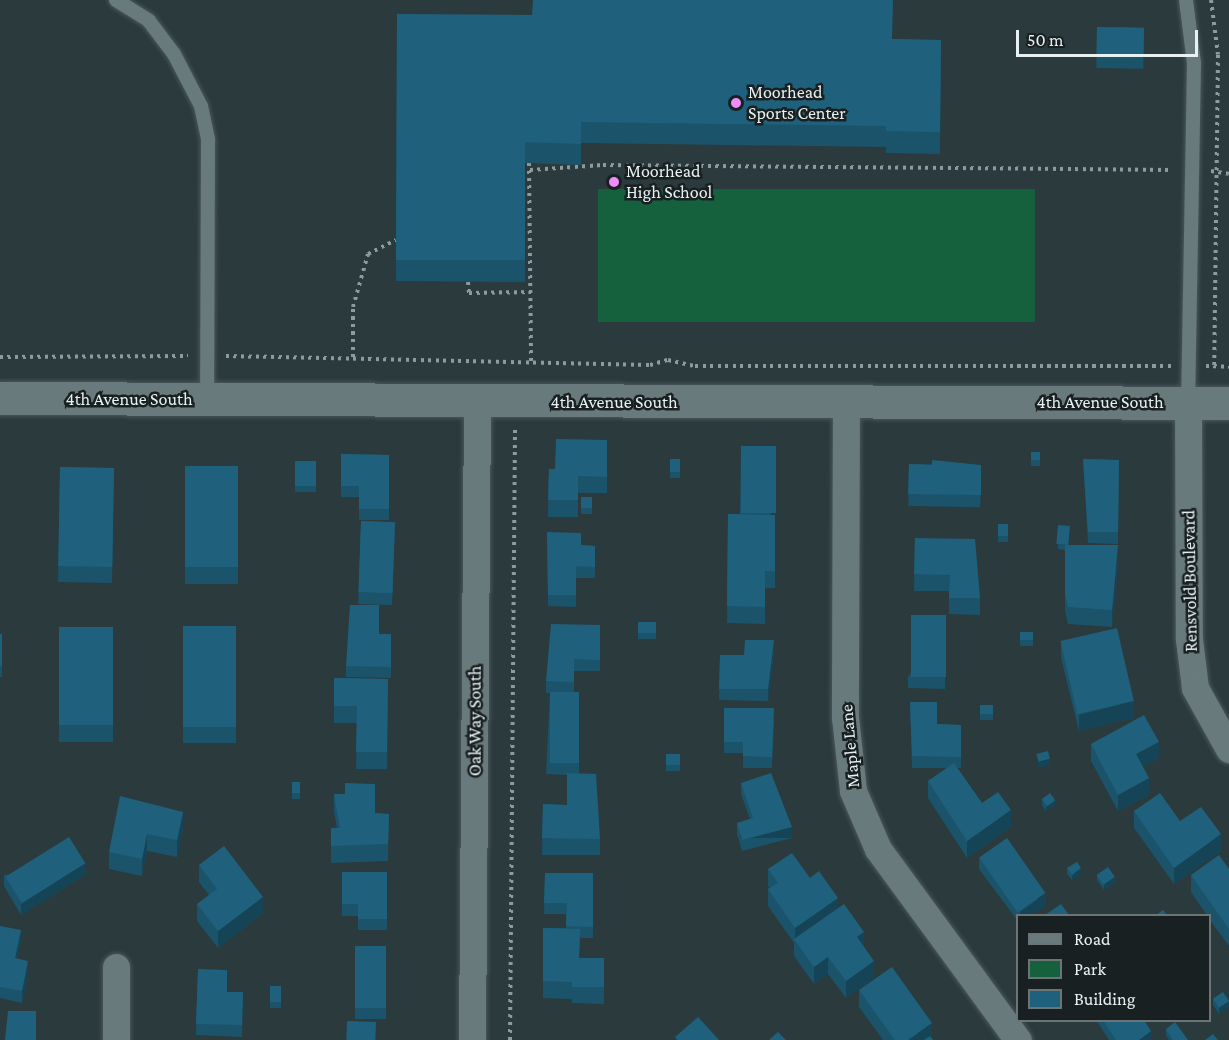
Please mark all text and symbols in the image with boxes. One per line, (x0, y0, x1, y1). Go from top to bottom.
scale bar (1019, 18, 1200, 56)
text: 50 m (1027, 30, 1064, 50)
place label: Moorhead Sports Center (748, 82, 846, 124)
marker: Moorhead Sports Center (729, 96, 743, 110)
place label: Moorhead High School (626, 161, 712, 204)
marker: Moorhead High School (607, 175, 621, 189)
street label: 4th Avenue South (65, 388, 193, 410)
street label: 4th Avenue South (550, 391, 678, 413)
street label: 4th Avenue South (1036, 391, 1164, 413)
street label: Rensvold Boulevard (1178, 510, 1202, 652)
street label: Oak Way South (464, 666, 486, 776)
street label: Maple Lane (836, 703, 864, 789)
legend (1016, 914, 1211, 1022)
text: Road (1074, 929, 1111, 949)
text: Park (1074, 959, 1106, 979)
text: Building (1074, 989, 1135, 1009)

